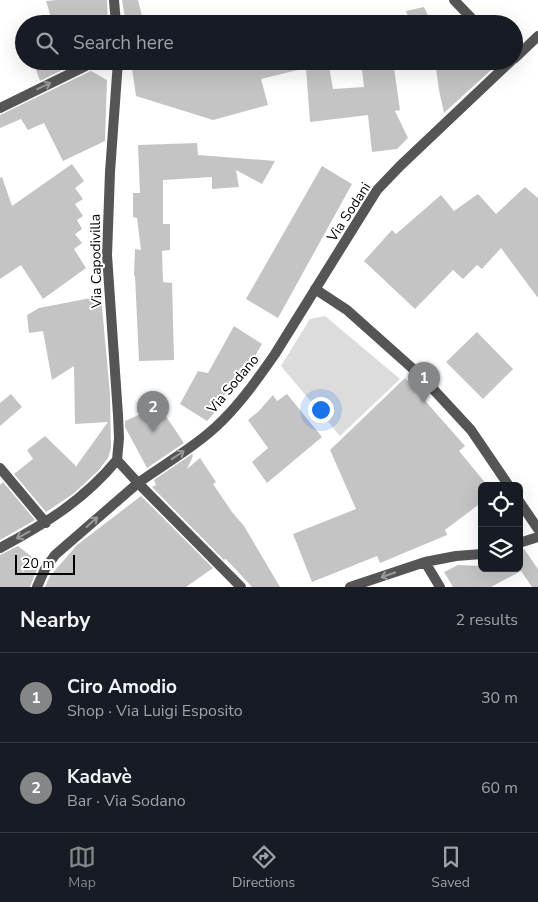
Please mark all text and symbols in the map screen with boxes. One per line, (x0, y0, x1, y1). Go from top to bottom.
search box (15, 15, 523, 70)
icon: search (33, 29, 61, 57)
text: Search here (73, 30, 174, 56)
one-way arrow (36, 81, 51, 90)
street label: Via Sodani (322, 179, 375, 246)
street label: Via Capodivilla (86, 214, 106, 309)
street label: Via Sodano (202, 350, 263, 418)
pin: 1 (408, 362, 440, 403)
pin: 2 (137, 391, 169, 432)
your location (308, 397, 334, 423)
one-way arrow (171, 450, 185, 460)
map controls (478, 482, 523, 572)
button: locate (478, 482, 523, 527)
one-way arrow (85, 516, 98, 528)
button: layers (478, 527, 523, 572)
one-way arrow (17, 531, 31, 541)
scale bar (15, 552, 75, 575)
text: 20 m (22, 554, 54, 573)
one-way arrow (380, 570, 396, 580)
text: Nearby (20, 606, 90, 634)
text: 2 results (456, 609, 518, 631)
text: Ciro Amodio (67, 674, 177, 700)
text: 1 (31, 687, 41, 709)
text: 30 m (481, 687, 518, 709)
text: Shop · Via Luigi Esposito (67, 700, 243, 722)
text: Kadavè (67, 764, 132, 790)
text: 2 (31, 777, 41, 799)
text: 60 m (481, 777, 518, 799)
text: Bar · Via Sodano (67, 790, 186, 812)
tab: Map (68, 843, 96, 892)
tab: Directions (232, 843, 295, 892)
tab: Saved (431, 843, 470, 892)

